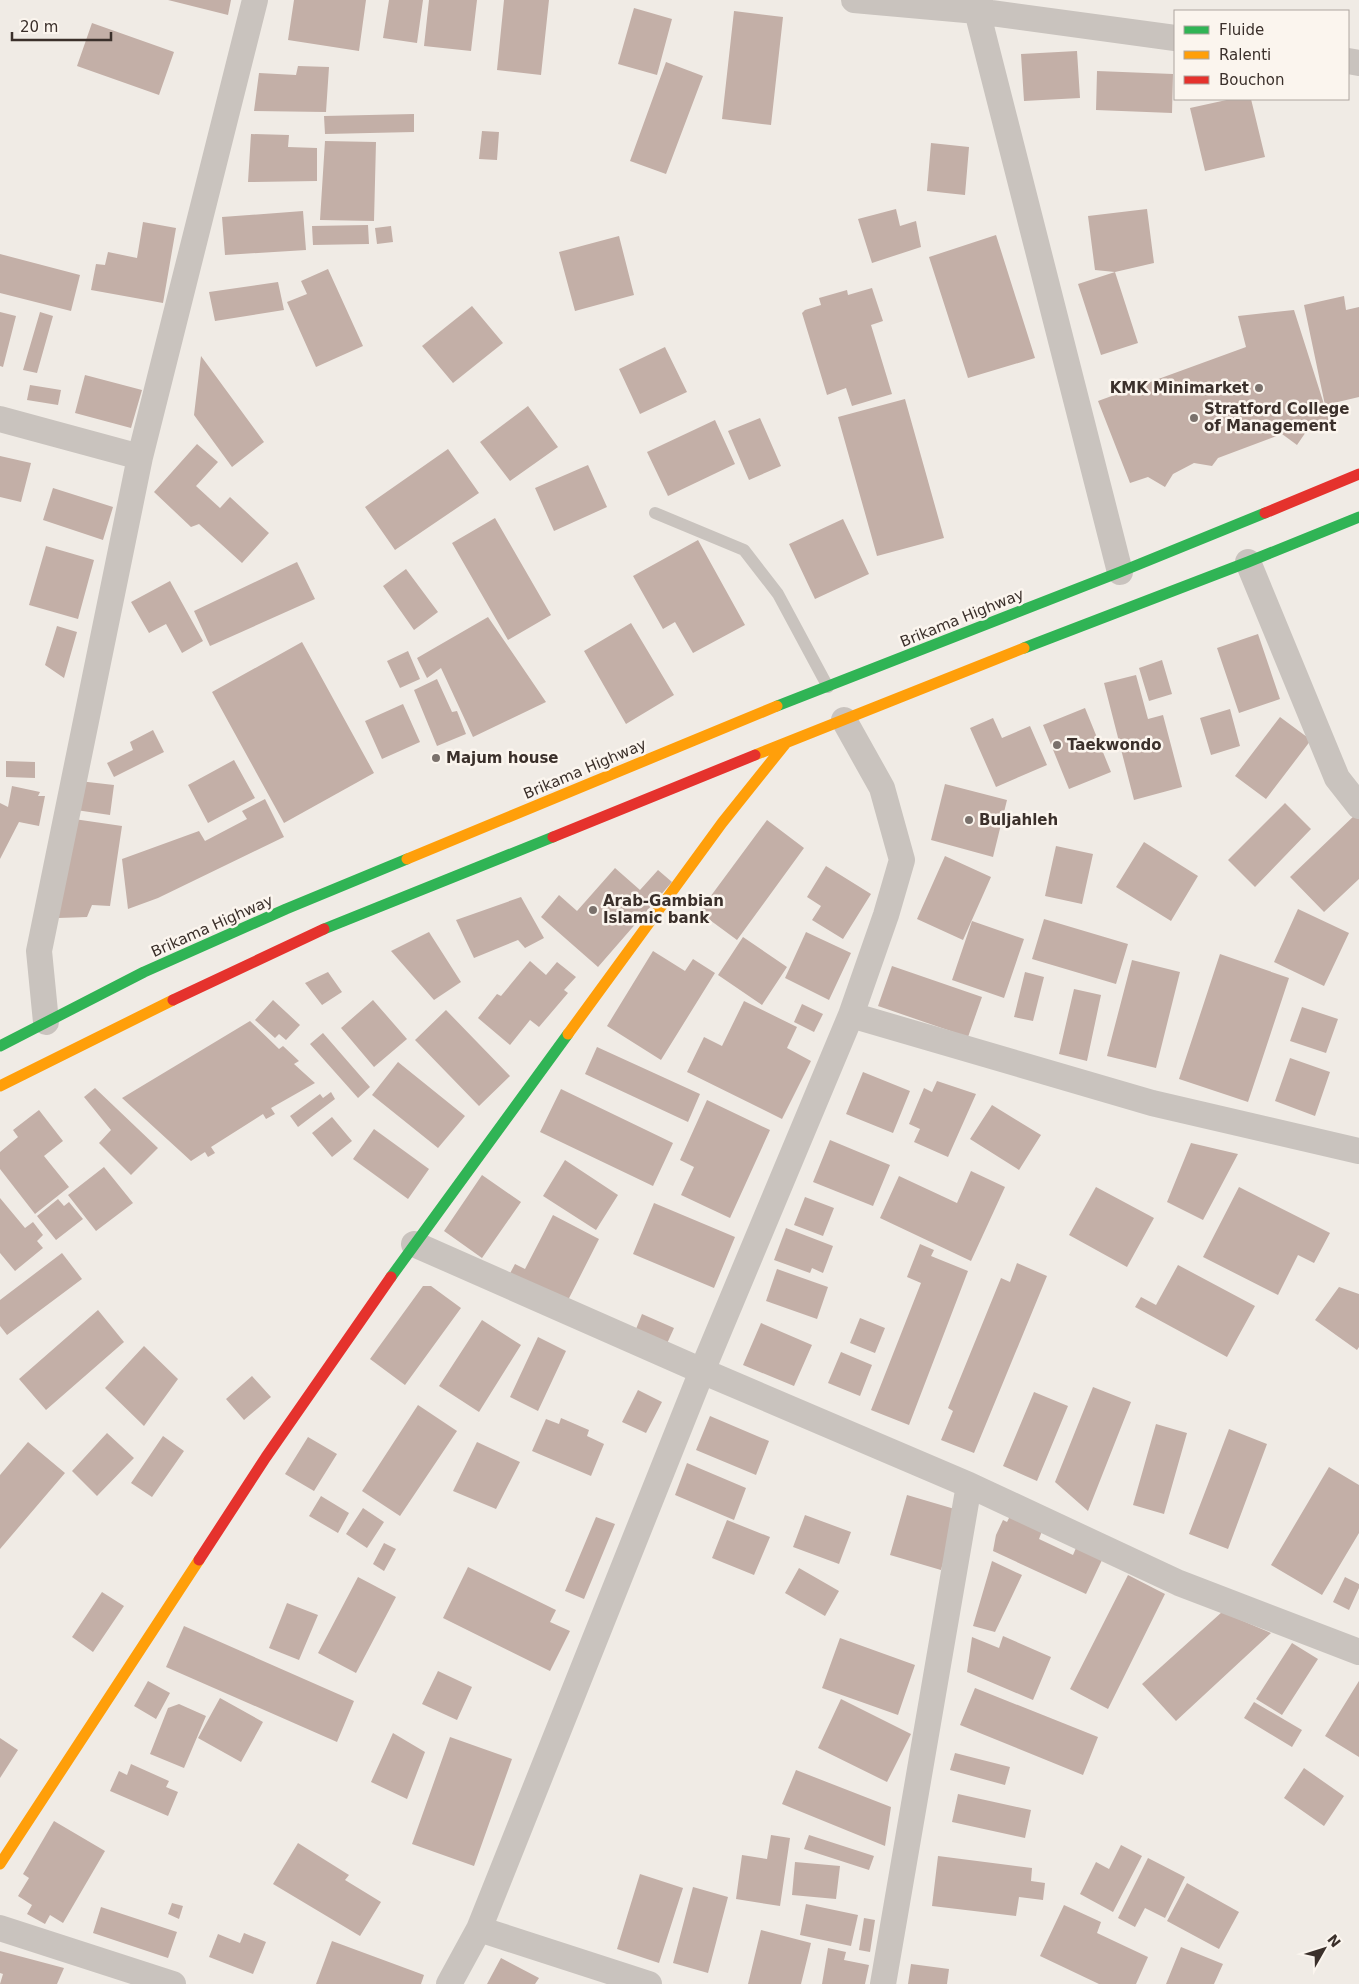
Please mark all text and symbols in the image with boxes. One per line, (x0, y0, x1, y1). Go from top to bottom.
scale bar (12, 10, 111, 42)
legend (1174, 10, 1349, 100)
text: 20 m (20, 18, 58, 36)
text: Fluide (1219, 21, 1264, 39)
text: Ralenti (1219, 46, 1271, 64)
text: Bouchon (1219, 71, 1284, 89)
place label: KMK Minimarket (1110, 379, 1249, 397)
marker: KMK Minimarket (1253, 382, 1265, 394)
place label: Stratford College of Management (1204, 400, 1350, 435)
marker: Stratford College of Management (1188, 412, 1200, 424)
street label: Brikama Highway (898, 585, 1027, 651)
street label: Brikama Highway (521, 735, 649, 803)
place label: Taekwondo (1067, 736, 1161, 754)
marker: Taekwondo (1051, 739, 1063, 751)
place label: Majum house (446, 749, 559, 767)
marker: Majum house (430, 752, 442, 764)
place label: Buljahleh (979, 811, 1058, 829)
marker: Buljahleh (963, 814, 975, 826)
street label: Brikama Highway (148, 891, 276, 961)
place label: Arab-Gambian Islamic bank (603, 892, 724, 927)
marker: Arab-Gambian Islamic bank (587, 904, 599, 916)
north arrow (1299, 1924, 1349, 1974)
text: N (1324, 1931, 1344, 1950)

